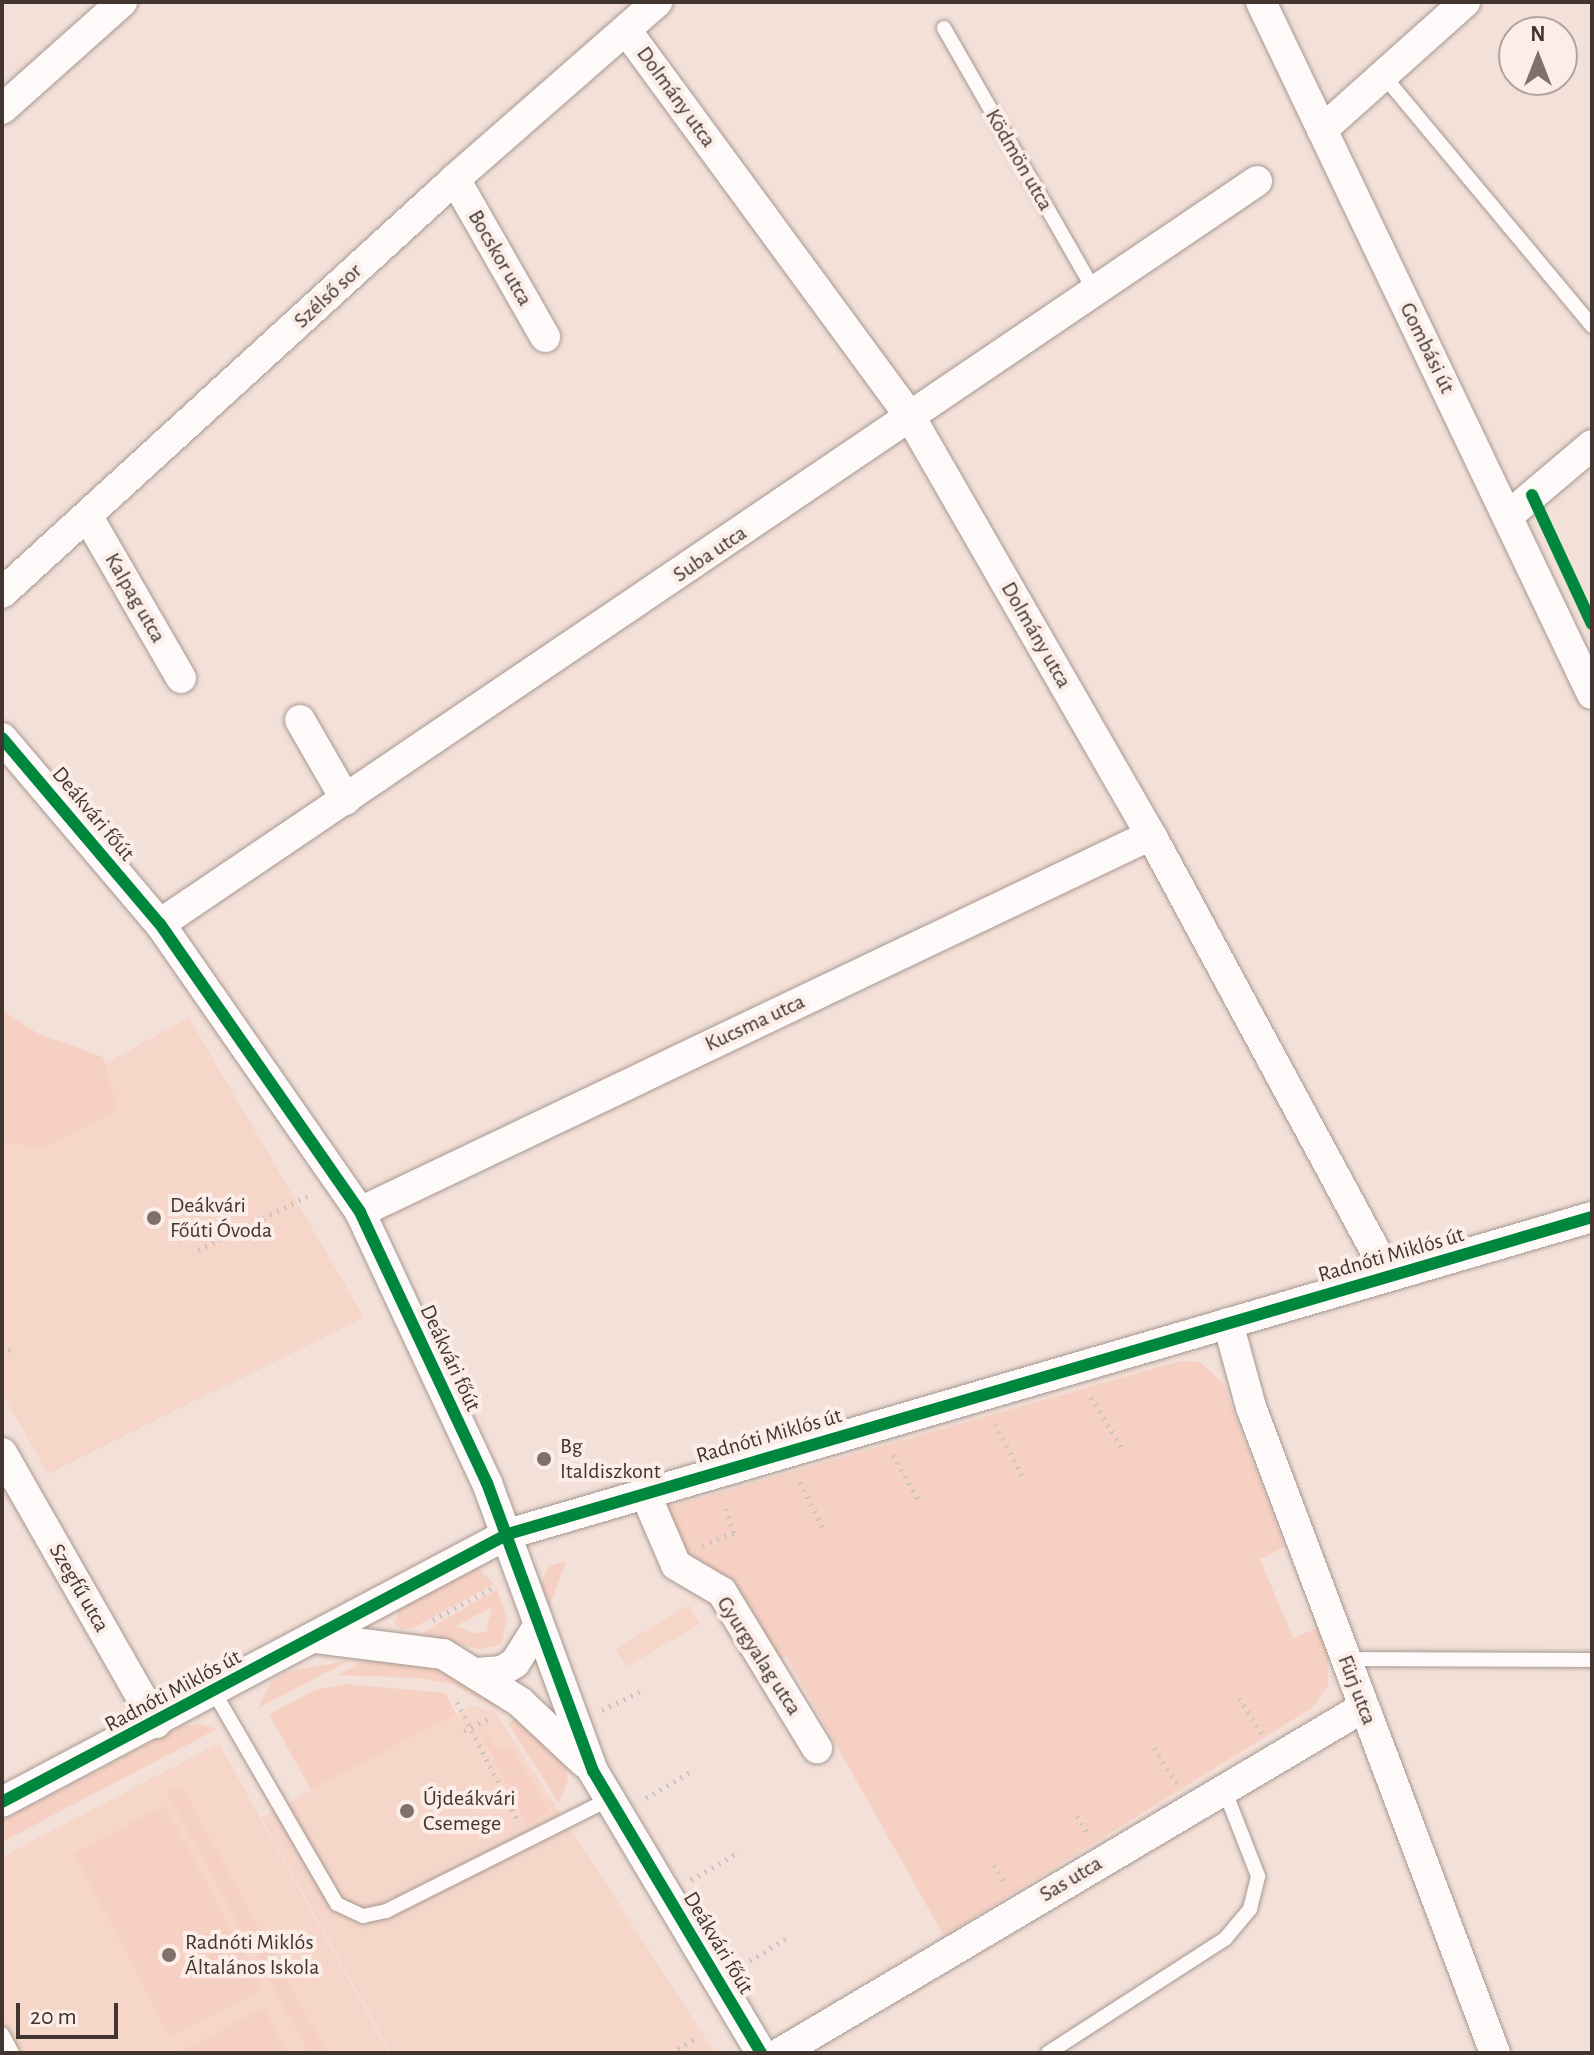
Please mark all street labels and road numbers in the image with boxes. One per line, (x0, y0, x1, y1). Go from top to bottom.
street label: Dolmány utca (631, 41, 721, 153)
street label: Ködmön utca (979, 104, 1059, 216)
street label: Bocskor utca (462, 205, 538, 311)
street label: Szélső sor (289, 258, 367, 334)
street label: Gombási út (1394, 298, 1460, 398)
street label: Suba utca (668, 520, 752, 588)
street label: Kalpag utca (99, 548, 171, 648)
street label: Dolmány utca (995, 577, 1077, 693)
street label: Deákvári főút (46, 762, 140, 866)
street label: Kucsma utca (701, 988, 809, 1058)
street label: Radnóti Miklós út (1315, 1222, 1467, 1288)
street label: Deákvári főút (414, 1300, 486, 1416)
street label: Radnóti Miklós út (693, 1403, 845, 1469)
street label: Szegfű utca (43, 1539, 115, 1637)
street label: Gyurgyalag utca (711, 1592, 807, 1720)
street label: Radnóti Miklós út (100, 1644, 246, 1738)
street label: Fürj utca (1332, 1651, 1382, 1729)
street label: Sas utca (1035, 1850, 1107, 1908)
street label: Deákvári főút (677, 1887, 759, 1999)

